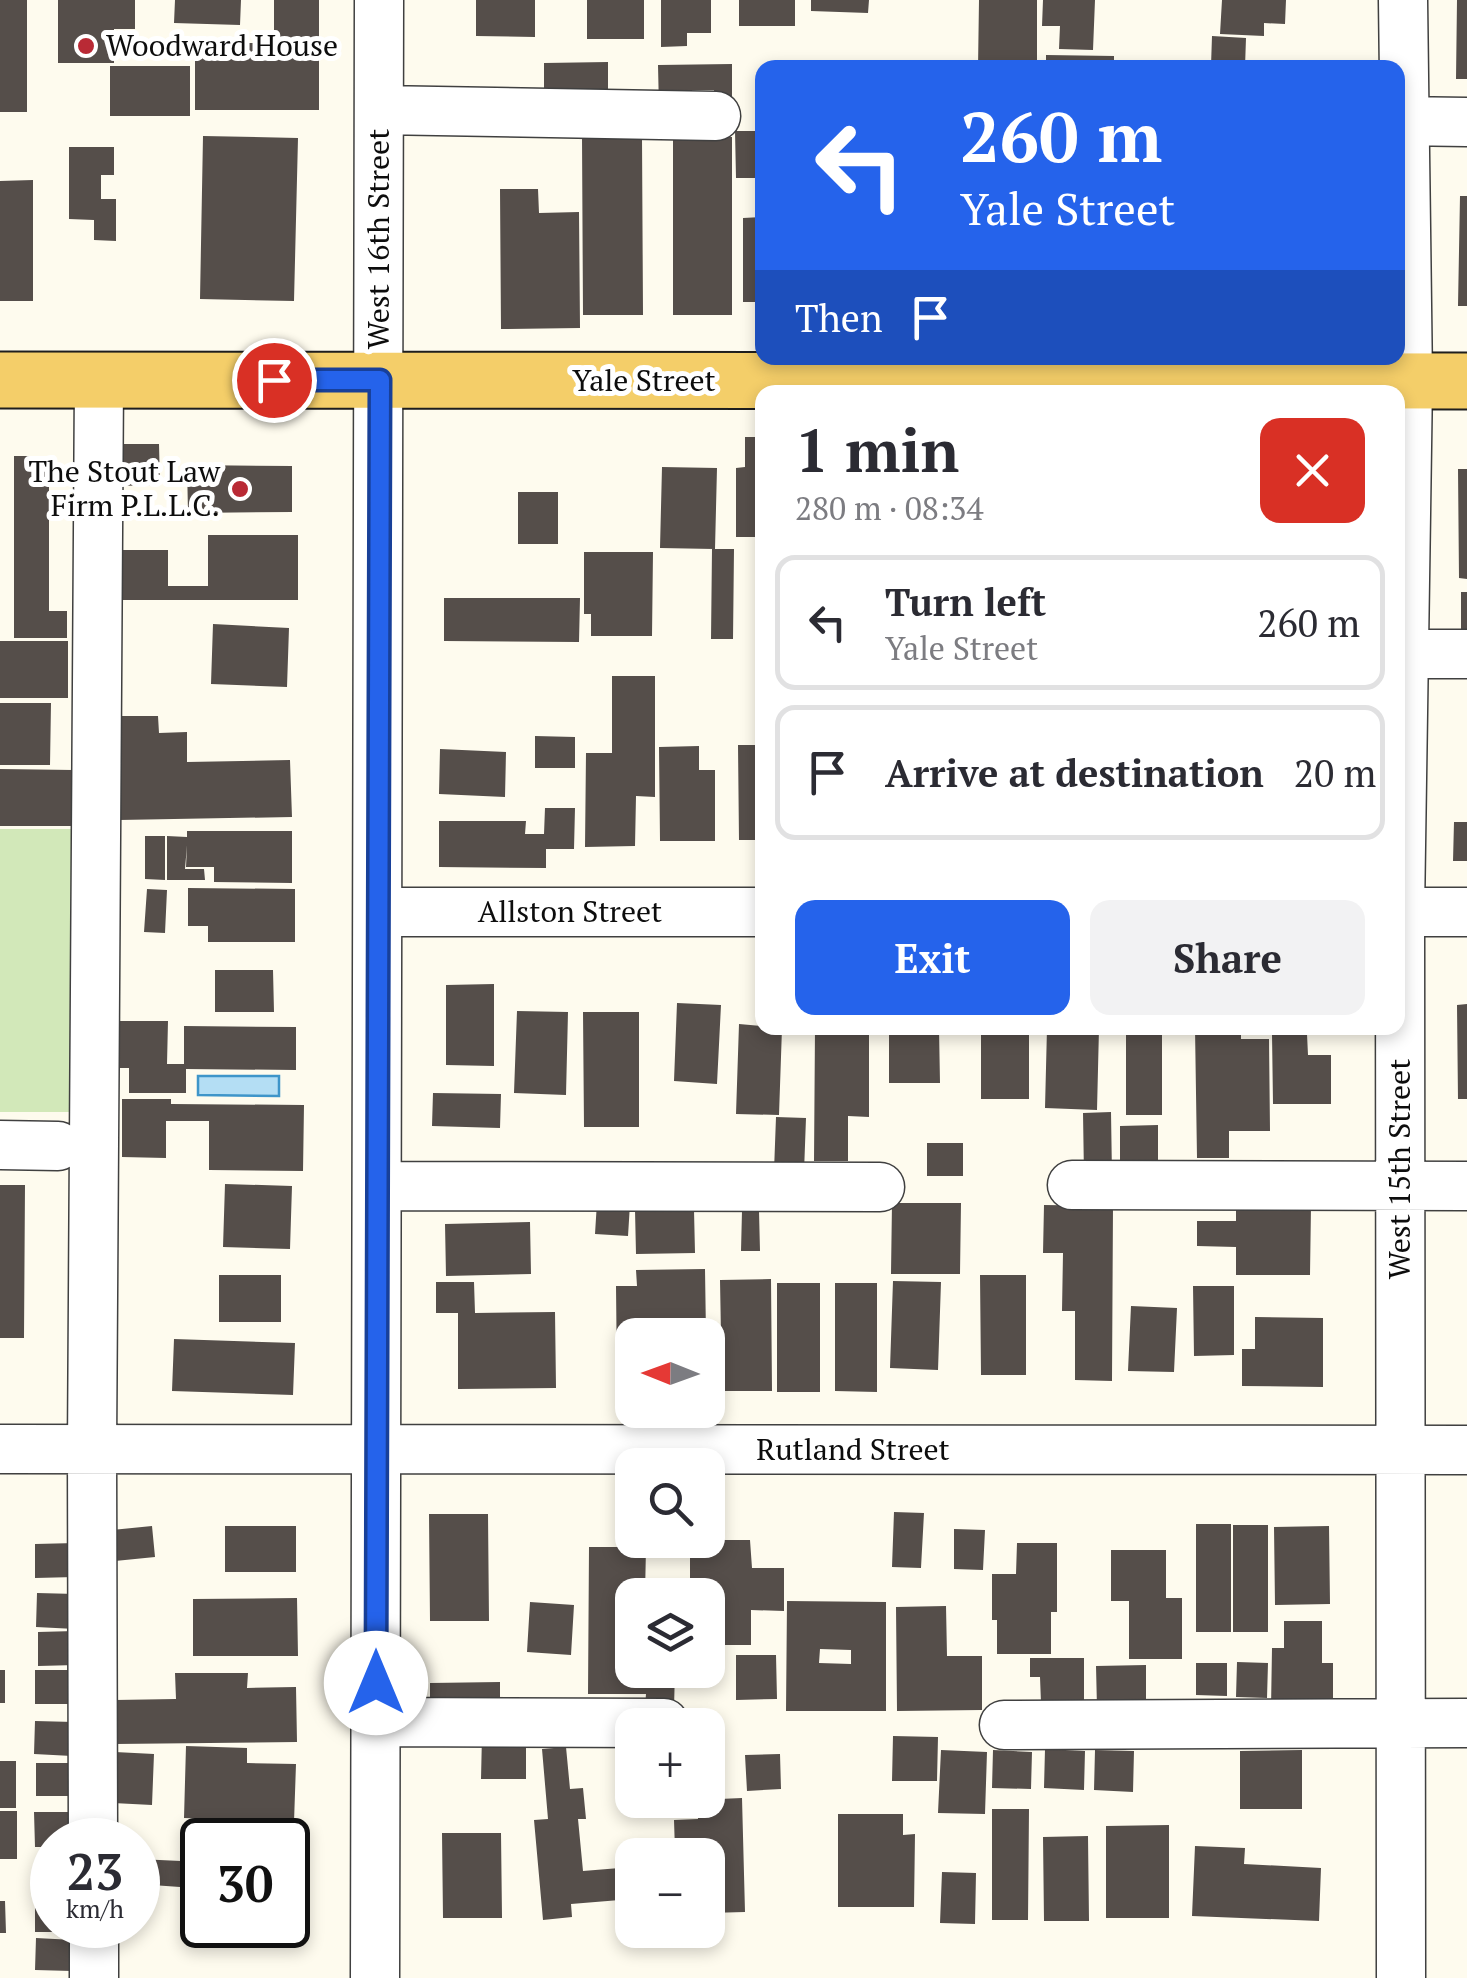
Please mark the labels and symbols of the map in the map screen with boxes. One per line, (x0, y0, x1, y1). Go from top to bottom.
place label: Woodward House (106, 25, 338, 65)
marker: Woodward House (75, 35, 97, 57)
street label: West 16th Street (358, 129, 398, 349)
pin (232, 338, 317, 423)
street label: Yale Street (572, 360, 716, 400)
place label: The Stout Law Firm P.L.L.C. (29, 451, 221, 525)
marker: The Stout Law Firm P.L.L.C. (229, 478, 251, 500)
street label: Allston Street (478, 891, 662, 931)
street label: West 15th Street (1379, 1059, 1419, 1279)
north arrow (615, 1318, 725, 1428)
street label: Rutland Street (756, 1429, 950, 1469)
position arrow (324, 1631, 428, 1735)
speed limit sign: 30 (180, 1818, 310, 1948)

